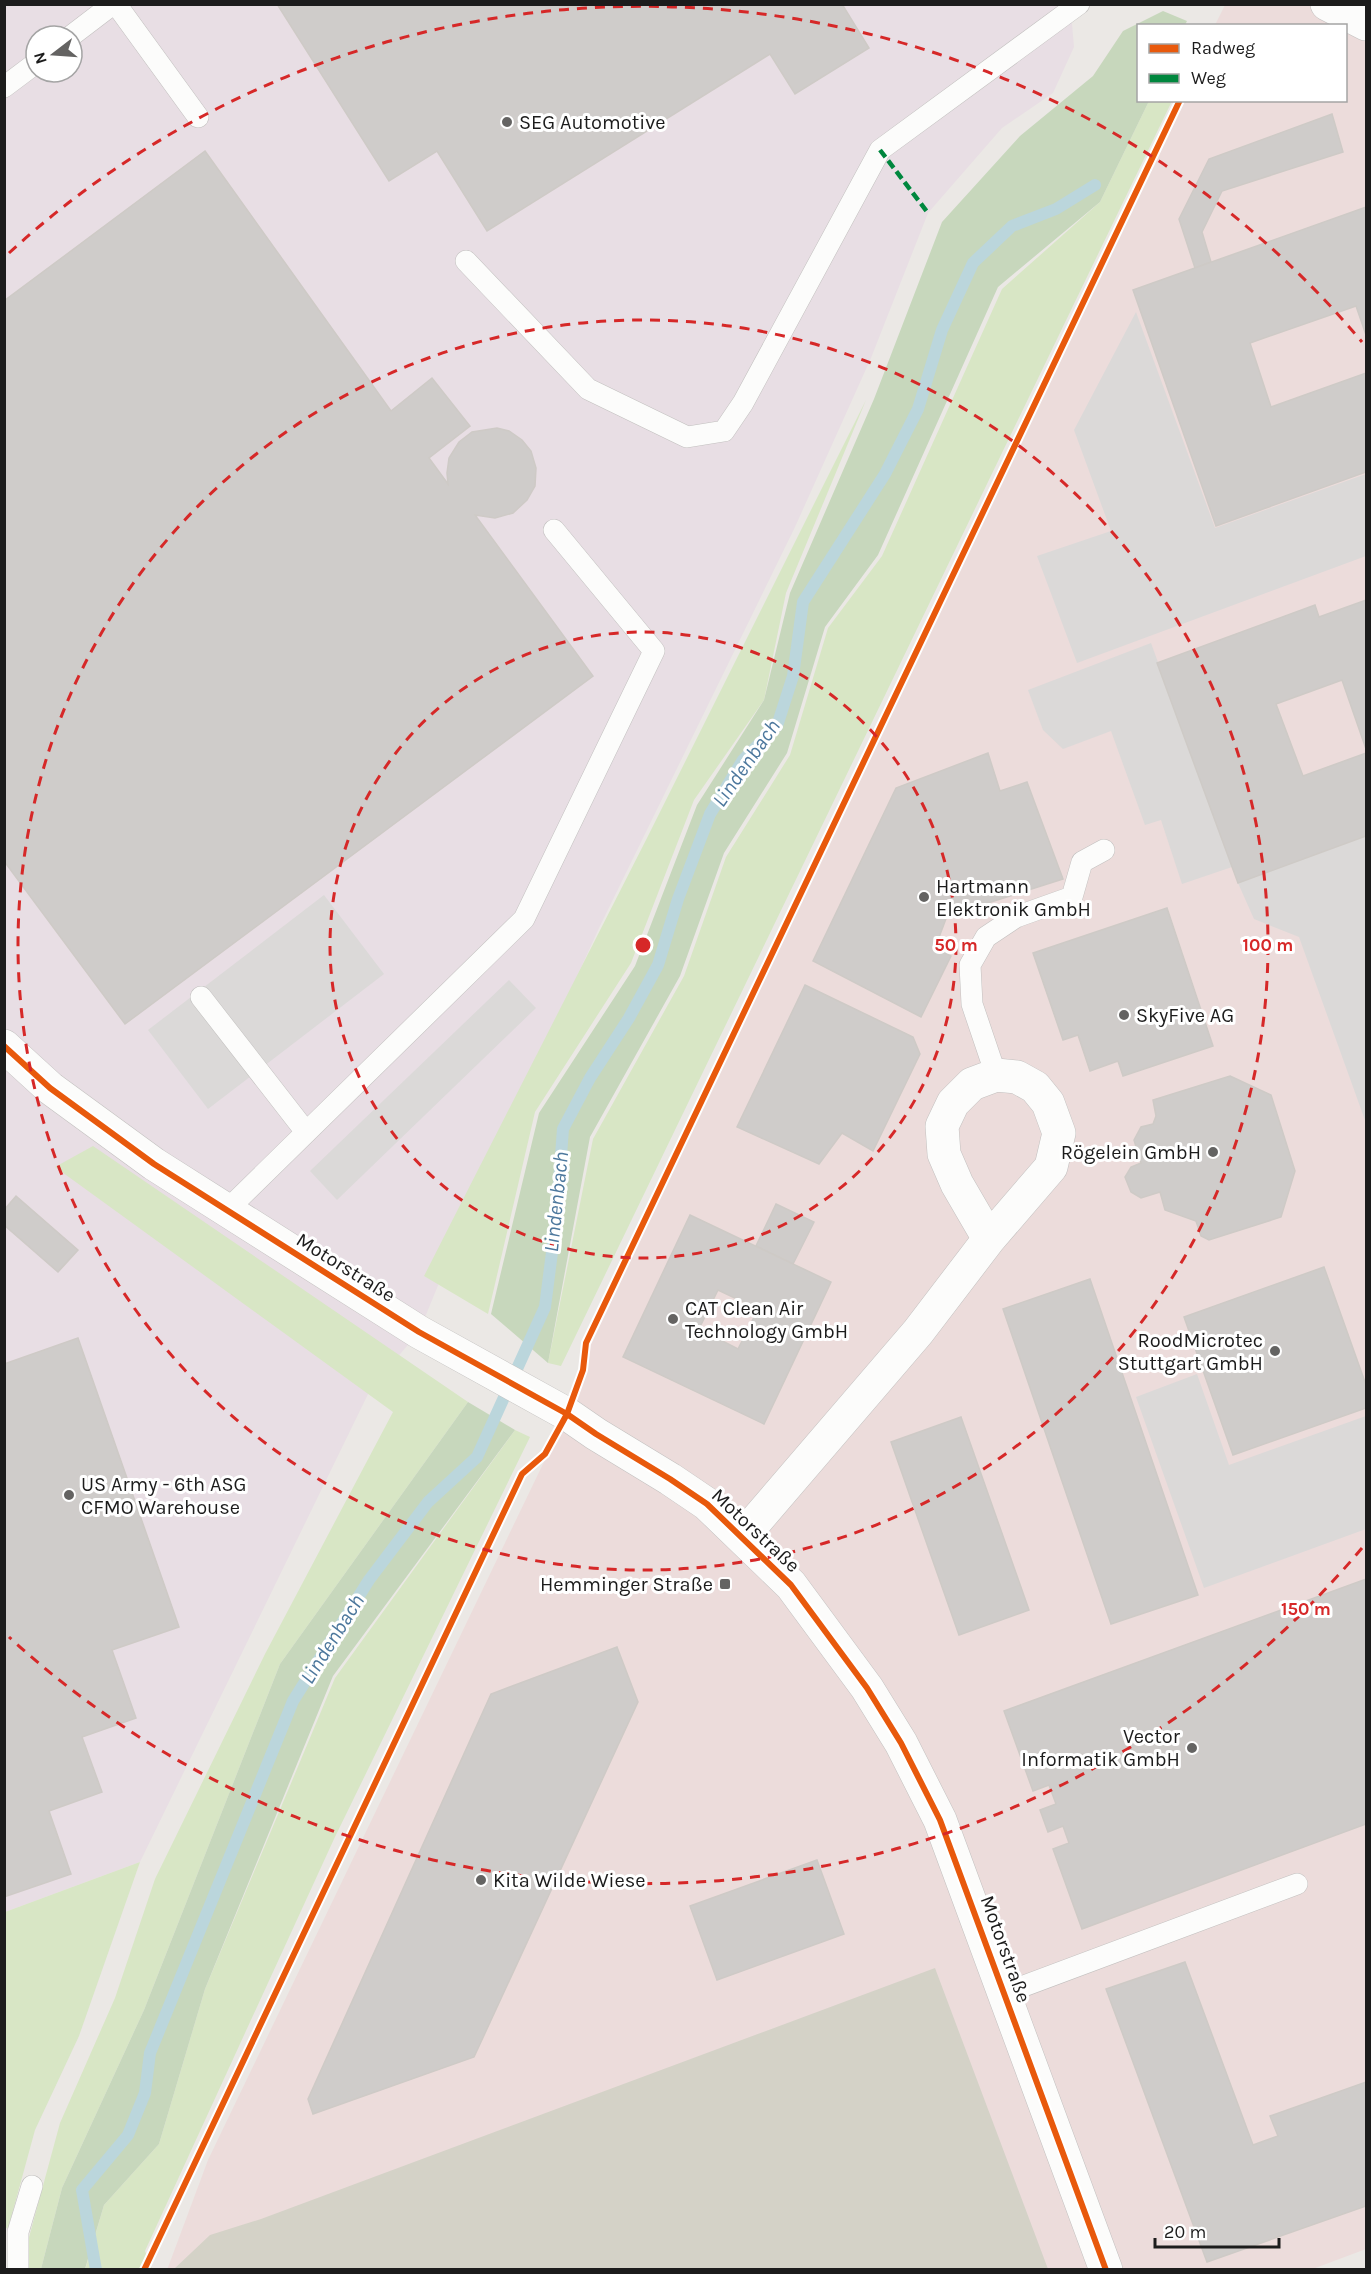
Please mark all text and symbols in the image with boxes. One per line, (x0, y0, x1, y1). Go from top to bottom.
north arrow (24, 24, 84, 84)
legend (1137, 24, 1347, 102)
text: Radweg (1191, 37, 1255, 59)
text: N (29, 50, 51, 67)
text: Weg (1191, 67, 1226, 89)
place label: SEG Automotive (519, 111, 665, 134)
marker: SEG Automotive (500, 115, 514, 129)
water label: Lindenbach (707, 715, 785, 811)
place label: Hartmann Elektronik GmbH (936, 875, 1091, 921)
marker: Hartmann Elektronik GmbH (917, 890, 931, 904)
text: 50 m (934, 934, 978, 956)
text: 100 m (1243, 934, 1293, 956)
centre of rings (633, 935, 653, 955)
place label: SkyFive AG (1136, 1004, 1234, 1027)
marker: SkyFive AG (1117, 1008, 1131, 1022)
place label: Rögelein GmbH (1061, 1141, 1201, 1164)
marker: Rögelein GmbH (1206, 1145, 1220, 1159)
water label: Lindenbach (539, 1151, 573, 1253)
street label: Motorstraße (292, 1228, 399, 1307)
place label: CAT Clean Air Technology GmbH (685, 1297, 848, 1343)
marker: CAT Clean Air Technology GmbH (666, 1312, 680, 1326)
place label: RoodMicrotec Stuttgart GmbH (1118, 1329, 1263, 1375)
marker: RoodMicrotec Stuttgart GmbH (1268, 1344, 1282, 1358)
place label: US Army - 6th ASG CFMO Warehouse (81, 1473, 246, 1519)
street label: Motorstraße (707, 1484, 805, 1577)
marker: US Army - 6th ASG CFMO Warehouse (62, 1488, 76, 1502)
place label: Hemminger Straße (540, 1573, 713, 1596)
marker: Hemminger Straße (718, 1577, 732, 1591)
water label: Lindenbach (295, 1590, 369, 1688)
text: 150 m (1281, 1598, 1331, 1620)
place label: Vector Informatik GmbH (1021, 1725, 1181, 1771)
marker: Vector Informatik GmbH (1185, 1741, 1199, 1755)
place label: Kita Wilde Wiese (493, 1869, 646, 1892)
marker: Kita Wilde Wiese (474, 1873, 488, 1887)
street label: Motorstraße (976, 1892, 1036, 2006)
scale bar (1155, 2211, 1280, 2249)
text: 20 m (1164, 2221, 1206, 2243)

